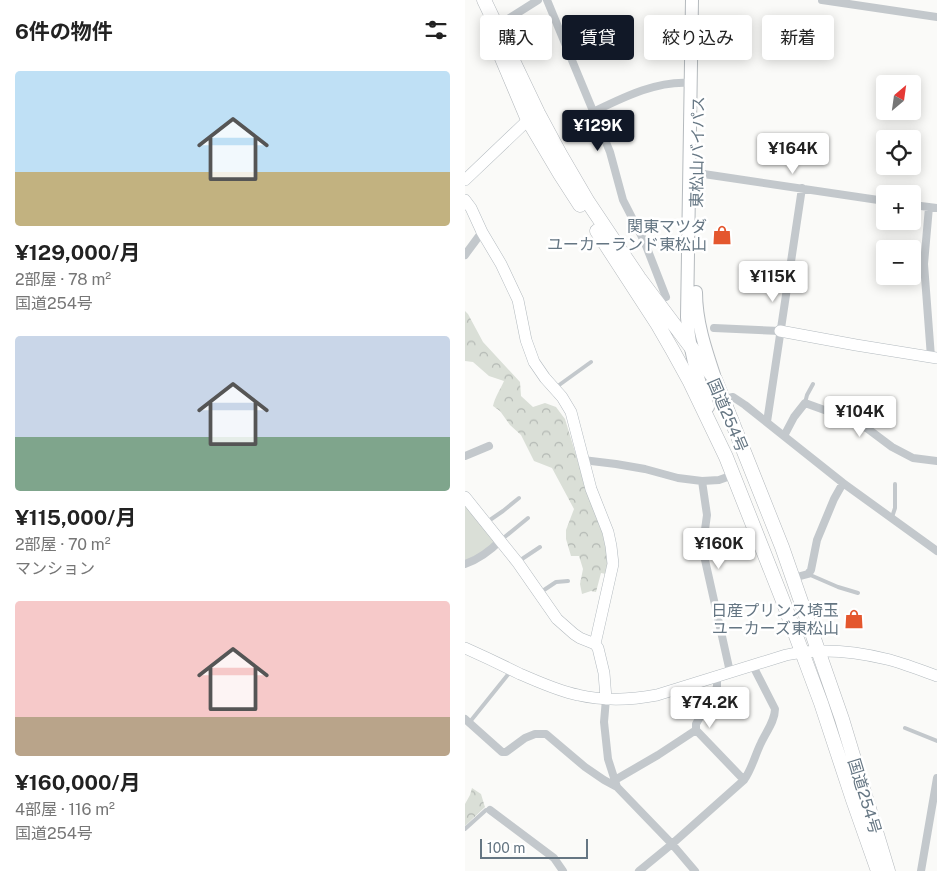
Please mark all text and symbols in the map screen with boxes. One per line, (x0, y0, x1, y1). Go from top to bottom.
chip: 購入 (480, 15, 552, 60)
chip: 賃貸 (562, 15, 634, 60)
chip: 絞り込み (644, 15, 752, 60)
chip: 新着 (762, 15, 834, 60)
icon: filters (422, 16, 450, 44)
text: 6件の物件 (15, 19, 113, 44)
north arrow (876, 75, 921, 120)
map controls (876, 75, 921, 285)
street label: 東松山バイパス (687, 96, 708, 208)
icon: home (188, 104, 278, 194)
pin: ¥129K (563, 110, 633, 152)
text: ¥129K (573, 116, 623, 135)
button: locate (876, 130, 921, 175)
pin: ¥164K (758, 132, 828, 175)
text: ¥164K (768, 139, 818, 158)
button: + (876, 185, 921, 230)
place label: 関東マツダ ユーカーランド東松山 (547, 217, 707, 254)
shop icon: 関東マツダ ユーカーランド東松山 (711, 224, 733, 246)
text: ¥129,000/月 (15, 240, 140, 265)
button: − (876, 240, 921, 285)
pin: ¥115K (738, 260, 808, 303)
text: ¥115K (750, 267, 796, 286)
text: 2部屋 · 78 m² (15, 270, 111, 289)
text: 国道254号 (15, 294, 93, 313)
icon: home (188, 369, 278, 459)
street label: 国道254号 (704, 376, 751, 455)
pin: ¥104K (825, 396, 895, 438)
text: ¥104K (835, 402, 885, 421)
text: ¥115,000/月 (15, 505, 136, 530)
pin: ¥160K (684, 528, 754, 570)
text: ¥160K (694, 534, 744, 553)
text: 2部屋 · 70 m² (15, 535, 111, 554)
text: マンション (15, 559, 95, 578)
place label: 日産プリンス埼玉 ユーカーズ東松山 (711, 601, 839, 638)
shop icon: 日産プリンス埼玉 ユーカーズ東松山 (843, 608, 865, 630)
icon: home (188, 634, 278, 724)
pin: ¥74.2K (669, 686, 751, 729)
text: ¥74.2K (681, 693, 739, 712)
street label: 国道254号 (844, 756, 885, 836)
text: ¥160,000/月 (15, 770, 140, 795)
text: 4部屋 · 116 m² (15, 800, 115, 819)
text: 国道254号 (15, 824, 93, 843)
scale bar (480, 836, 587, 859)
text: 100 m (487, 840, 525, 856)

